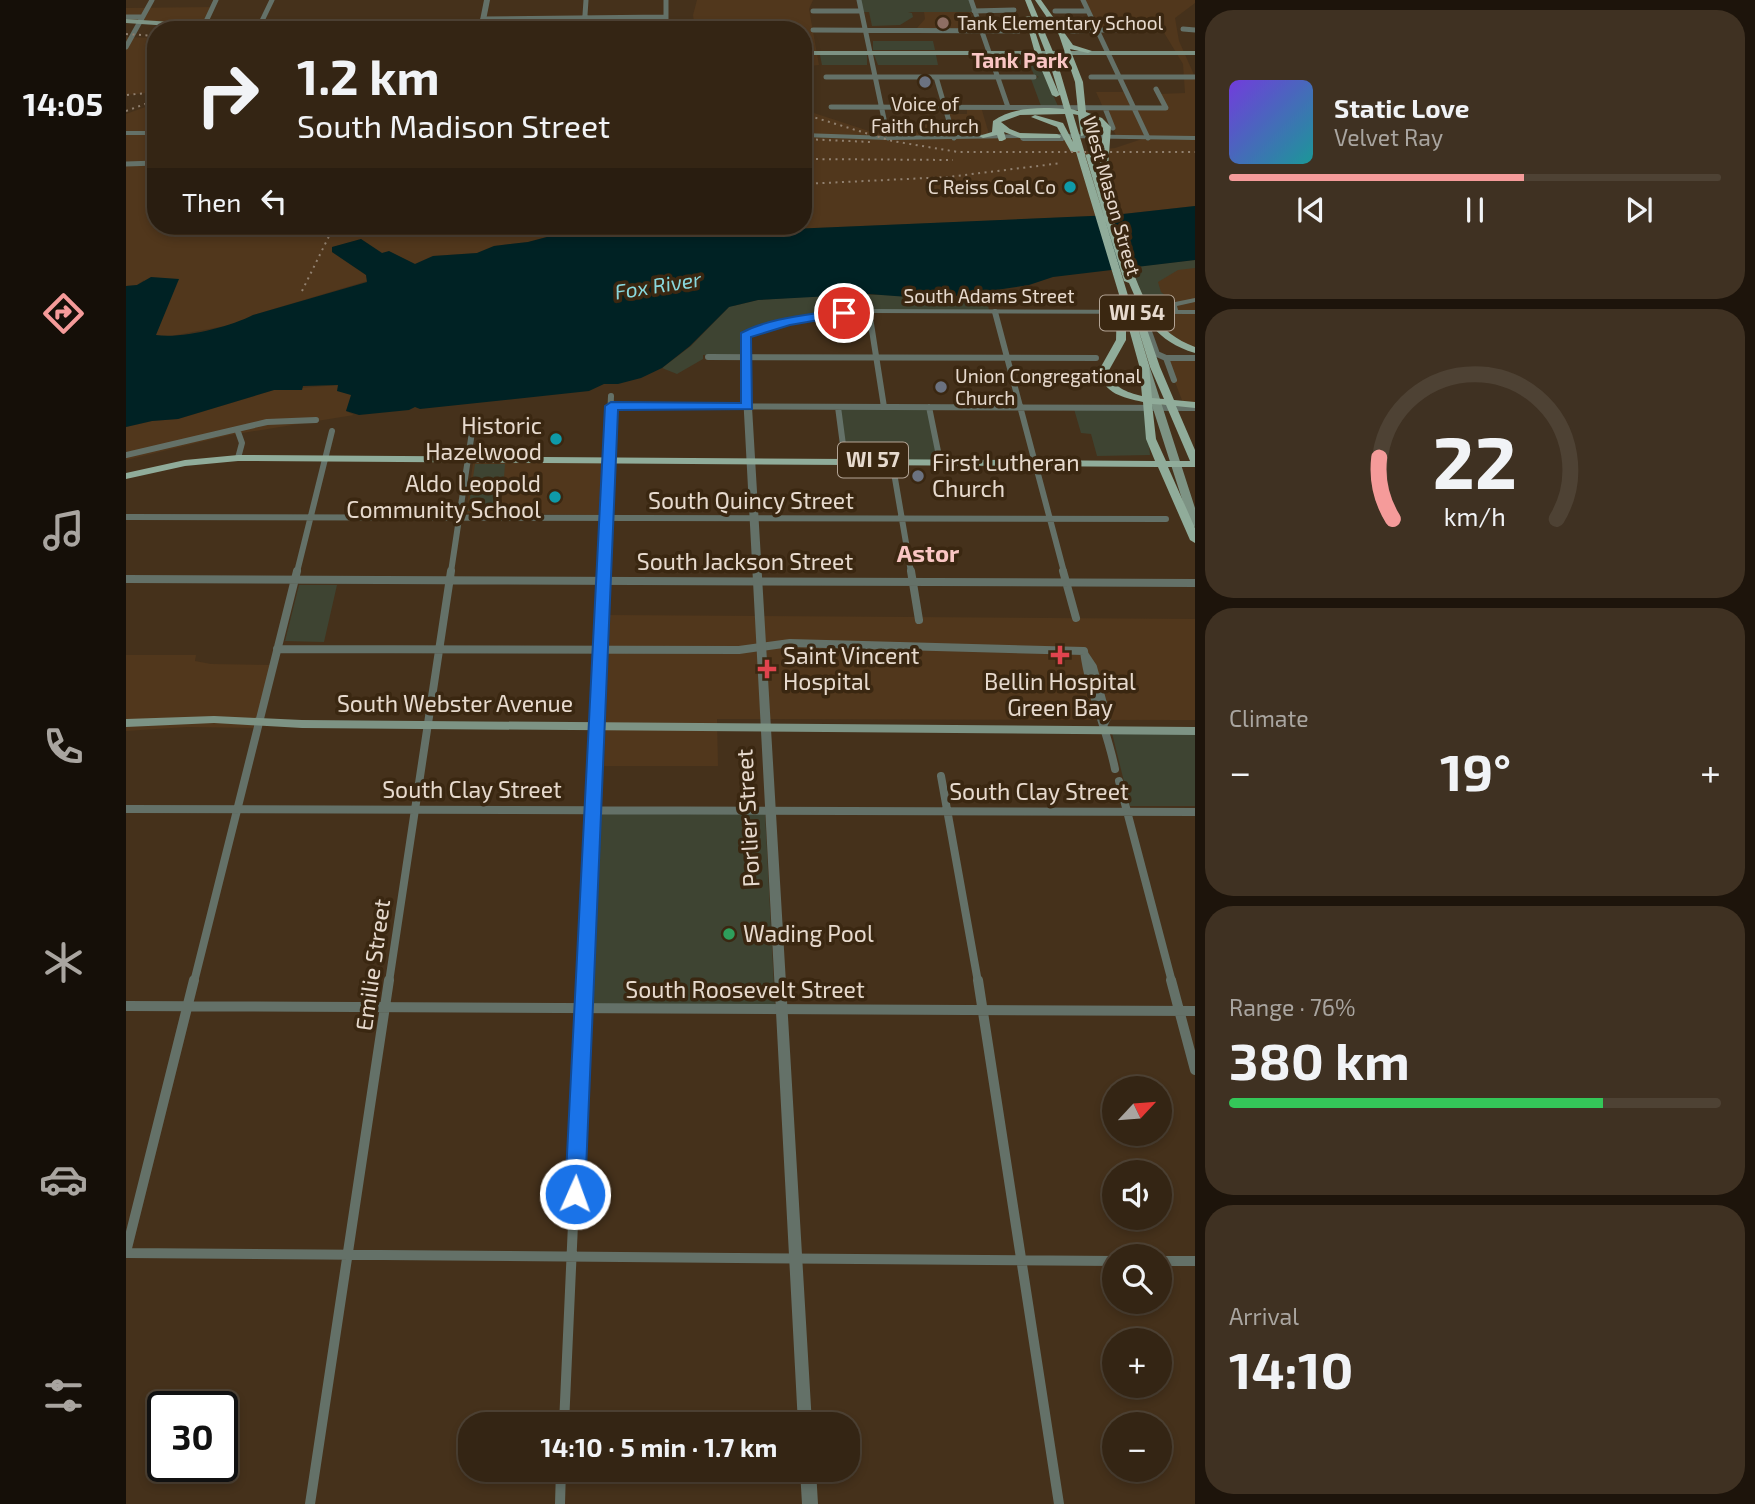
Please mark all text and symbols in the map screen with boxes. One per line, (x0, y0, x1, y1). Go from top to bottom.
place label: Tank Elementary School (957, 11, 1164, 34)
marker: Tank Elementary School (935, 15, 951, 31)
text: 1.2 km (297, 46, 440, 105)
district label: Tank Park (971, 47, 1069, 72)
icon: right (182, 49, 273, 140)
marker: Voice of Faith Church (917, 74, 933, 90)
text: 14:05 (23, 84, 103, 122)
place label: Voice of Faith Church (871, 92, 979, 137)
text: Static Love (1334, 92, 1470, 123)
text: South Madison Street (297, 106, 610, 144)
street label: West Mason Street (1079, 114, 1146, 278)
text: Velvet Ray (1334, 123, 1443, 151)
place label: C Reiss Coal Co (928, 175, 1056, 198)
marker: C Reiss Coal Co (1062, 179, 1078, 195)
icon: left (255, 182, 293, 220)
text: Then (182, 186, 241, 217)
icon: previous (1292, 191, 1330, 229)
icon: pause (1456, 191, 1494, 229)
icon: next (1620, 191, 1658, 229)
water label: Fox River (613, 265, 703, 304)
pin (814, 283, 874, 343)
street label: South Adams Street (904, 284, 1074, 307)
icon: directions (39, 289, 88, 338)
icon: arrive (825, 294, 863, 332)
road number: WI 54 (1100, 296, 1174, 330)
place label: Union Congregational Church (955, 364, 1141, 409)
marker: Union Congregational Church (933, 379, 949, 395)
place label: Historic Hazelwood (425, 411, 542, 465)
text: 22 (1433, 417, 1517, 505)
marker: Historic Hazelwood (548, 431, 564, 447)
road number: WI 57 (838, 442, 908, 477)
place label: First Lutheran Church (932, 448, 1080, 502)
marker: First Lutheran Church (910, 468, 926, 484)
place label: Aldo Leopold Community School (346, 469, 541, 523)
street label: South Quincy Street (648, 486, 854, 514)
marker: Aldo Leopold Community School (547, 489, 563, 505)
text: km/h (1444, 501, 1506, 531)
icon: music (39, 506, 88, 555)
district label: Astor (897, 538, 960, 567)
street label: South Jackson Street (637, 547, 853, 575)
place label: Saint Vincent Hospital (783, 641, 920, 695)
marker: Bellin Hospital Green Bay (1050, 645, 1070, 665)
marker: Saint Vincent Hospital (757, 659, 777, 679)
place label: Bellin Hospital Green Bay (984, 667, 1136, 721)
street label: South Webster Avenue (337, 689, 573, 717)
text: Climate (1229, 704, 1309, 732)
icon: phone (39, 722, 88, 771)
text: 19° (1440, 739, 1511, 801)
street label: Porlier Street (729, 748, 765, 888)
text: − (1229, 748, 1251, 794)
text: + (1700, 748, 1721, 794)
street label: South Clay Street (382, 775, 562, 803)
street label: South Clay Street (949, 777, 1129, 805)
street label: Emilie Street (349, 897, 395, 1032)
place label: Wading Pool (743, 919, 874, 947)
marker: Wading Pool (721, 926, 737, 942)
icon: climate (39, 938, 88, 987)
street label: South Roosevelt Street (625, 975, 865, 1003)
text: Range · 76% (1229, 993, 1355, 1021)
text: 380 km (1229, 1028, 1410, 1090)
north arrow (1102, 1076, 1172, 1146)
map controls (1102, 1076, 1172, 1482)
icon: car (39, 1155, 88, 1204)
position arrow (538, 1157, 612, 1231)
button: sound (1102, 1160, 1172, 1230)
button: search (1102, 1244, 1172, 1314)
text: Arrival (1229, 1302, 1299, 1330)
button: + (1102, 1328, 1172, 1398)
text: 14:10 (1229, 1337, 1353, 1399)
icon: filters (39, 1371, 88, 1420)
speed limit sign: 30 (147, 1391, 238, 1482)
button: − (1102, 1412, 1172, 1482)
text: 14:10 · 5 min · 1.7 km (541, 1431, 777, 1462)

